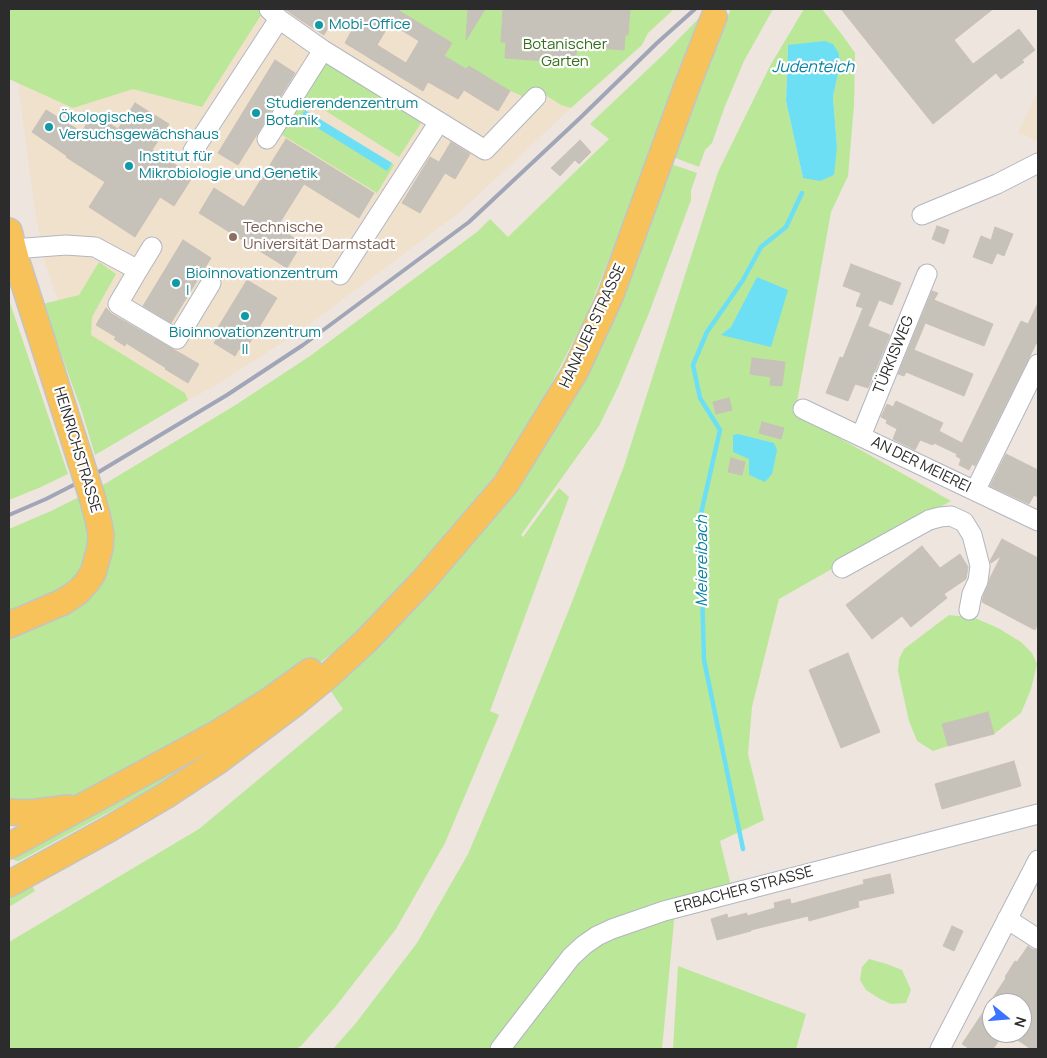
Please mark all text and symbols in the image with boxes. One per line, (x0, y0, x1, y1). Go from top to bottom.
place label: Mobi-Office (329, 16, 411, 34)
marker: Mobi-Office (313, 19, 325, 31)
park label: Botanischer Garten (523, 36, 607, 71)
water label: Judenteich (772, 58, 854, 78)
place label: Studierendenzentrum Botanik (266, 95, 418, 130)
marker: Studierendenzentrum Botanik (250, 107, 262, 119)
place label: Ökologisches Versuchsgewächshaus (59, 109, 219, 144)
marker: Ökologisches Versuchsgewächshaus (43, 121, 55, 133)
place label: Institut für Mikrobiologie und Genetik (139, 148, 318, 183)
marker: Institut für Mikrobiologie und Genetik (123, 160, 135, 172)
place label: Technische Universität Darmstadt (243, 219, 396, 254)
marker: Technische Universität Darmstadt (227, 231, 239, 243)
street label: HANAUER STRASSE (556, 261, 630, 391)
place label: Bioinnovationzentrum I (186, 265, 338, 300)
marker: Bioinnovationzentrum I (170, 277, 182, 289)
marker: Bioinnovationzentrum II (239, 310, 251, 322)
street label: TÜRKISWEG (870, 313, 918, 397)
place label: Bioinnovationzentrum II (169, 324, 321, 359)
street label: HEINRICHSTRASSE (49, 385, 105, 515)
street label: AN DER MEIEREI (868, 433, 974, 497)
water label: Meiereibach (693, 515, 713, 607)
street label: ERBACHER STRASSE (673, 863, 815, 917)
north arrow (982, 993, 1032, 1043)
text: N (1010, 1015, 1031, 1030)

